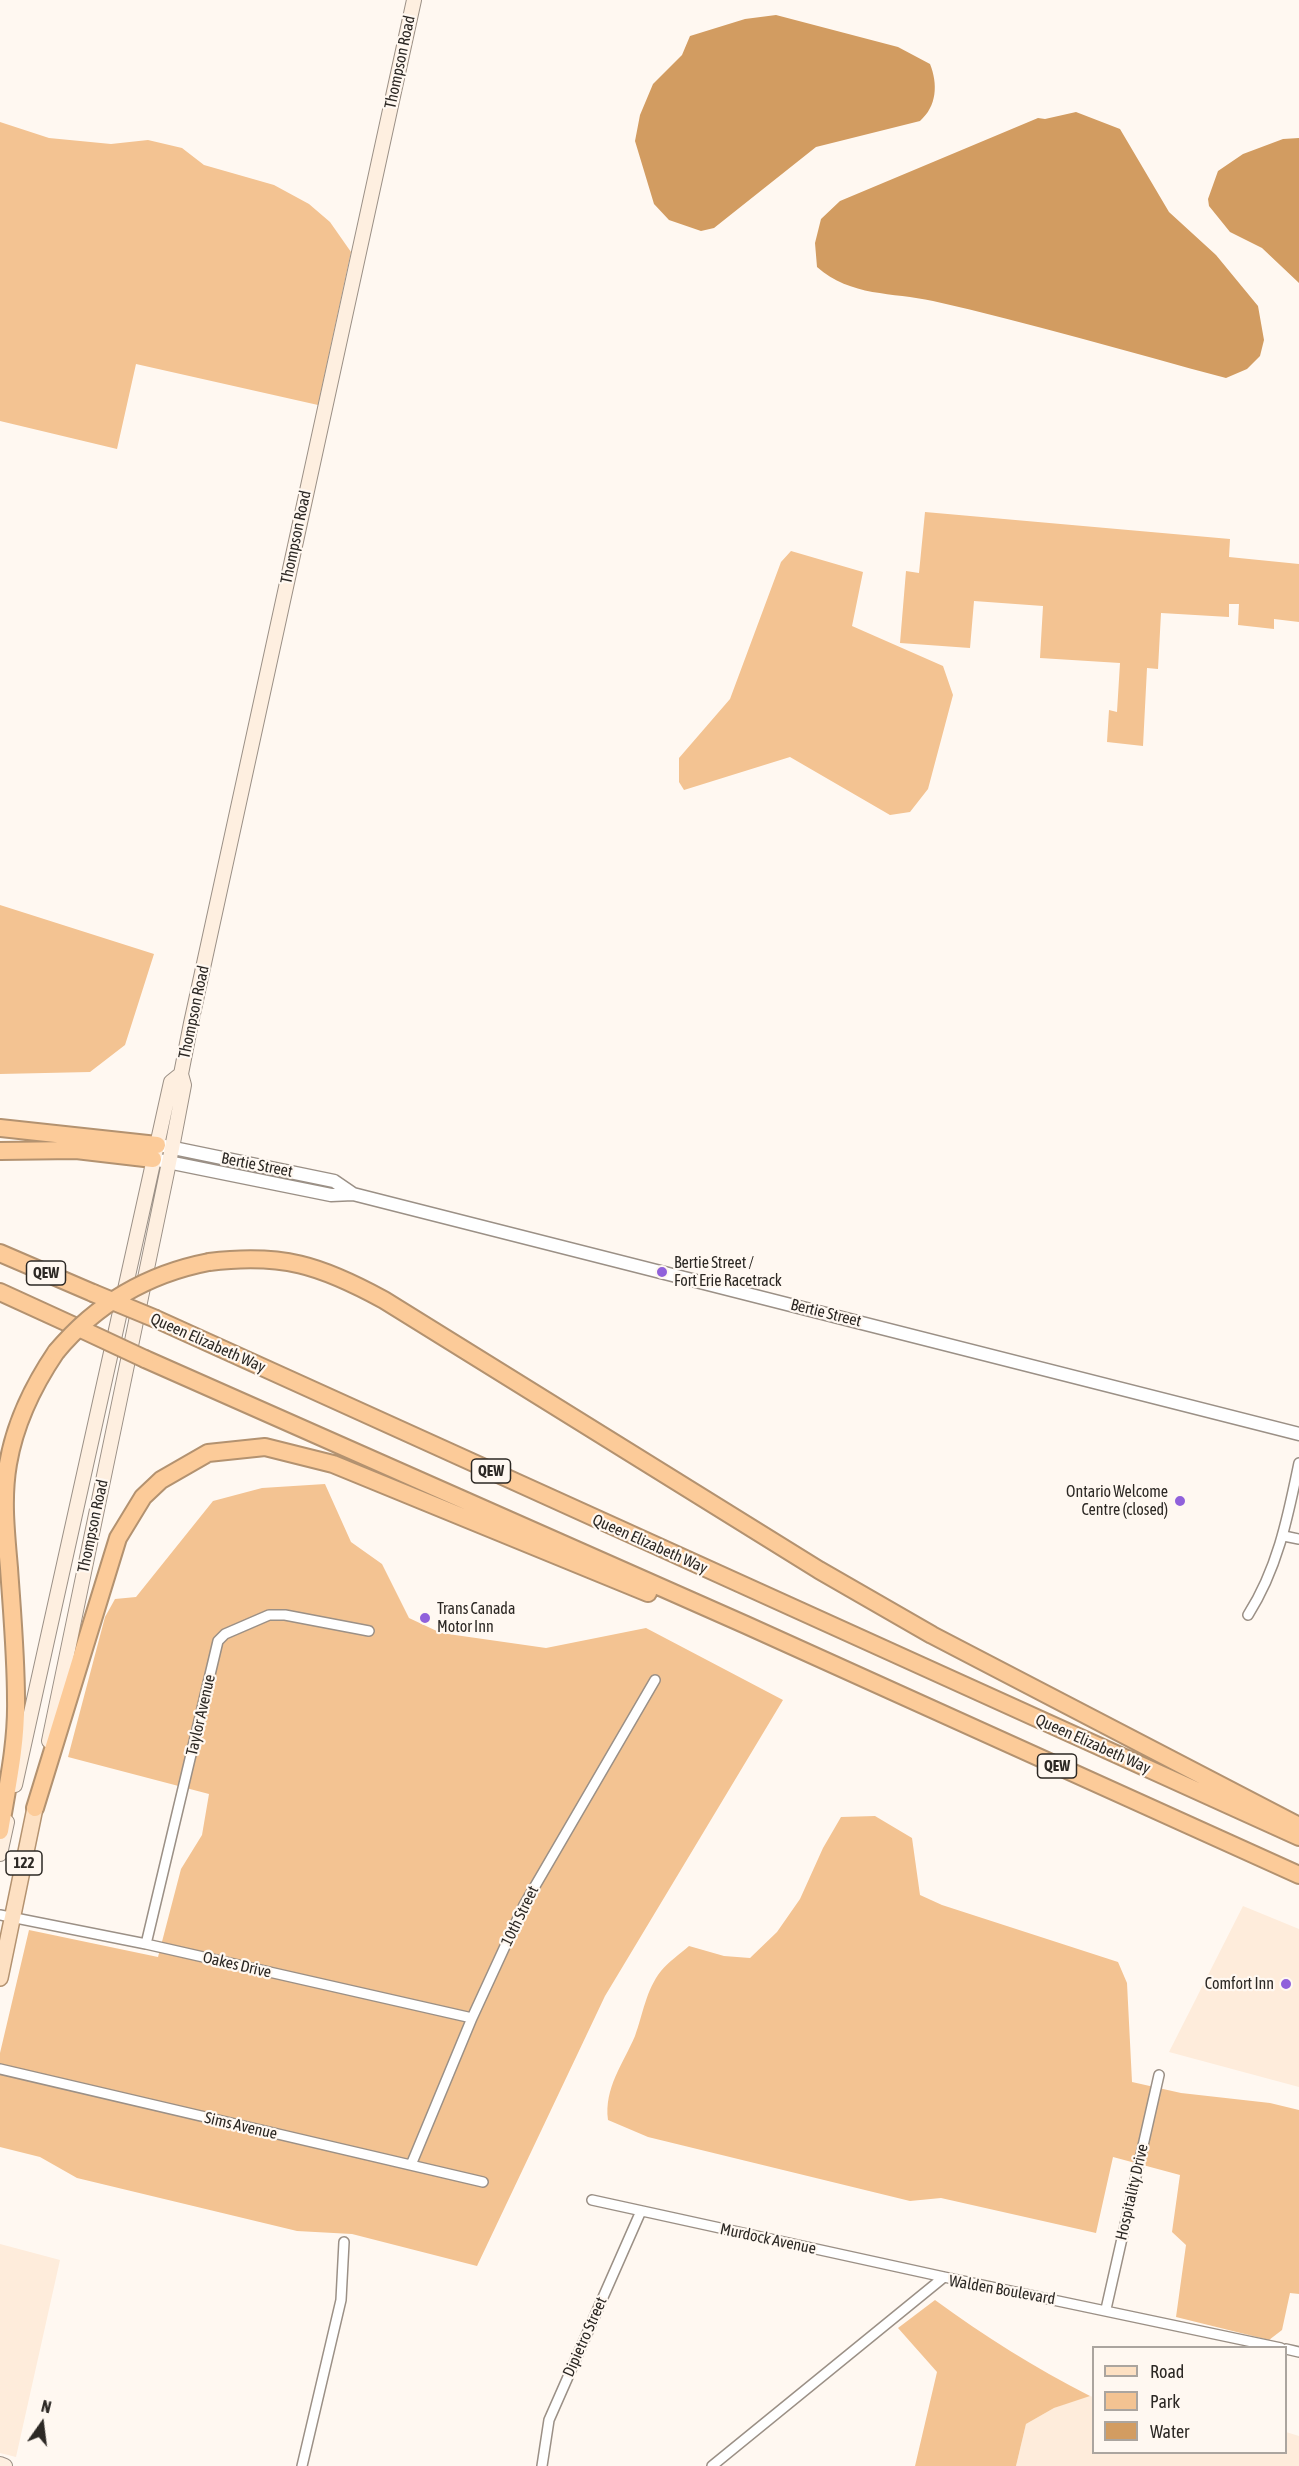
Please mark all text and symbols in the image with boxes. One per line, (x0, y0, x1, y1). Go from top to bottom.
street label: Thompson Road (381, 14, 419, 110)
street label: Thompson Road (277, 489, 315, 585)
street label: Thompson Road (175, 964, 213, 1060)
street label: Bertie Street (220, 1149, 294, 1181)
place label: Bertie Street / Fort Erie Racetrack (674, 1253, 782, 1291)
road number: QEW (26, 1261, 66, 1285)
marker: Bertie Street / Fort Erie Racetrack (655, 1265, 669, 1279)
street label: Bertie Street (789, 1295, 863, 1331)
street label: Queen Elizabeth Way (147, 1309, 269, 1377)
road number: QEW (472, 1459, 510, 1483)
street label: Thompson Road (74, 1478, 112, 1574)
place label: Ontario Welcome Centre (closed) (1066, 1482, 1168, 1520)
marker: Ontario Welcome Centre (closed) (1173, 1494, 1187, 1508)
street label: Queen Elizabeth Way (589, 1510, 711, 1578)
place label: Trans Canada Motor Inn (437, 1599, 515, 1637)
marker: Trans Canada Motor Inn (418, 1611, 432, 1625)
street label: Taylor Avenue (182, 1673, 220, 1757)
street label: Queen Elizabeth Way (1032, 1710, 1154, 1778)
road number: QEW (1038, 1754, 1076, 1778)
road number: 122 (6, 1851, 42, 1875)
street label: 10th Street (497, 1883, 543, 1949)
street label: Oakes Drive (201, 1948, 273, 1982)
place label: Comfort Inn (1205, 1974, 1274, 1994)
marker: Comfort Inn (1279, 1977, 1293, 1991)
street label: Sims Avenue (203, 2108, 279, 2144)
street label: Hospitality Drive (1112, 2142, 1152, 2242)
street label: Murdock Avenue (718, 2219, 818, 2259)
street label: Walden Boulevard (947, 2271, 1057, 2309)
street label: Dipietro Street (559, 2294, 611, 2380)
legend (1092, 2346, 1287, 2454)
text: Road (1150, 2361, 1184, 2382)
text: Park (1150, 2391, 1180, 2412)
north arrow (12, 2394, 72, 2454)
text: N (40, 2397, 53, 2416)
text: Water (1150, 2421, 1189, 2442)

